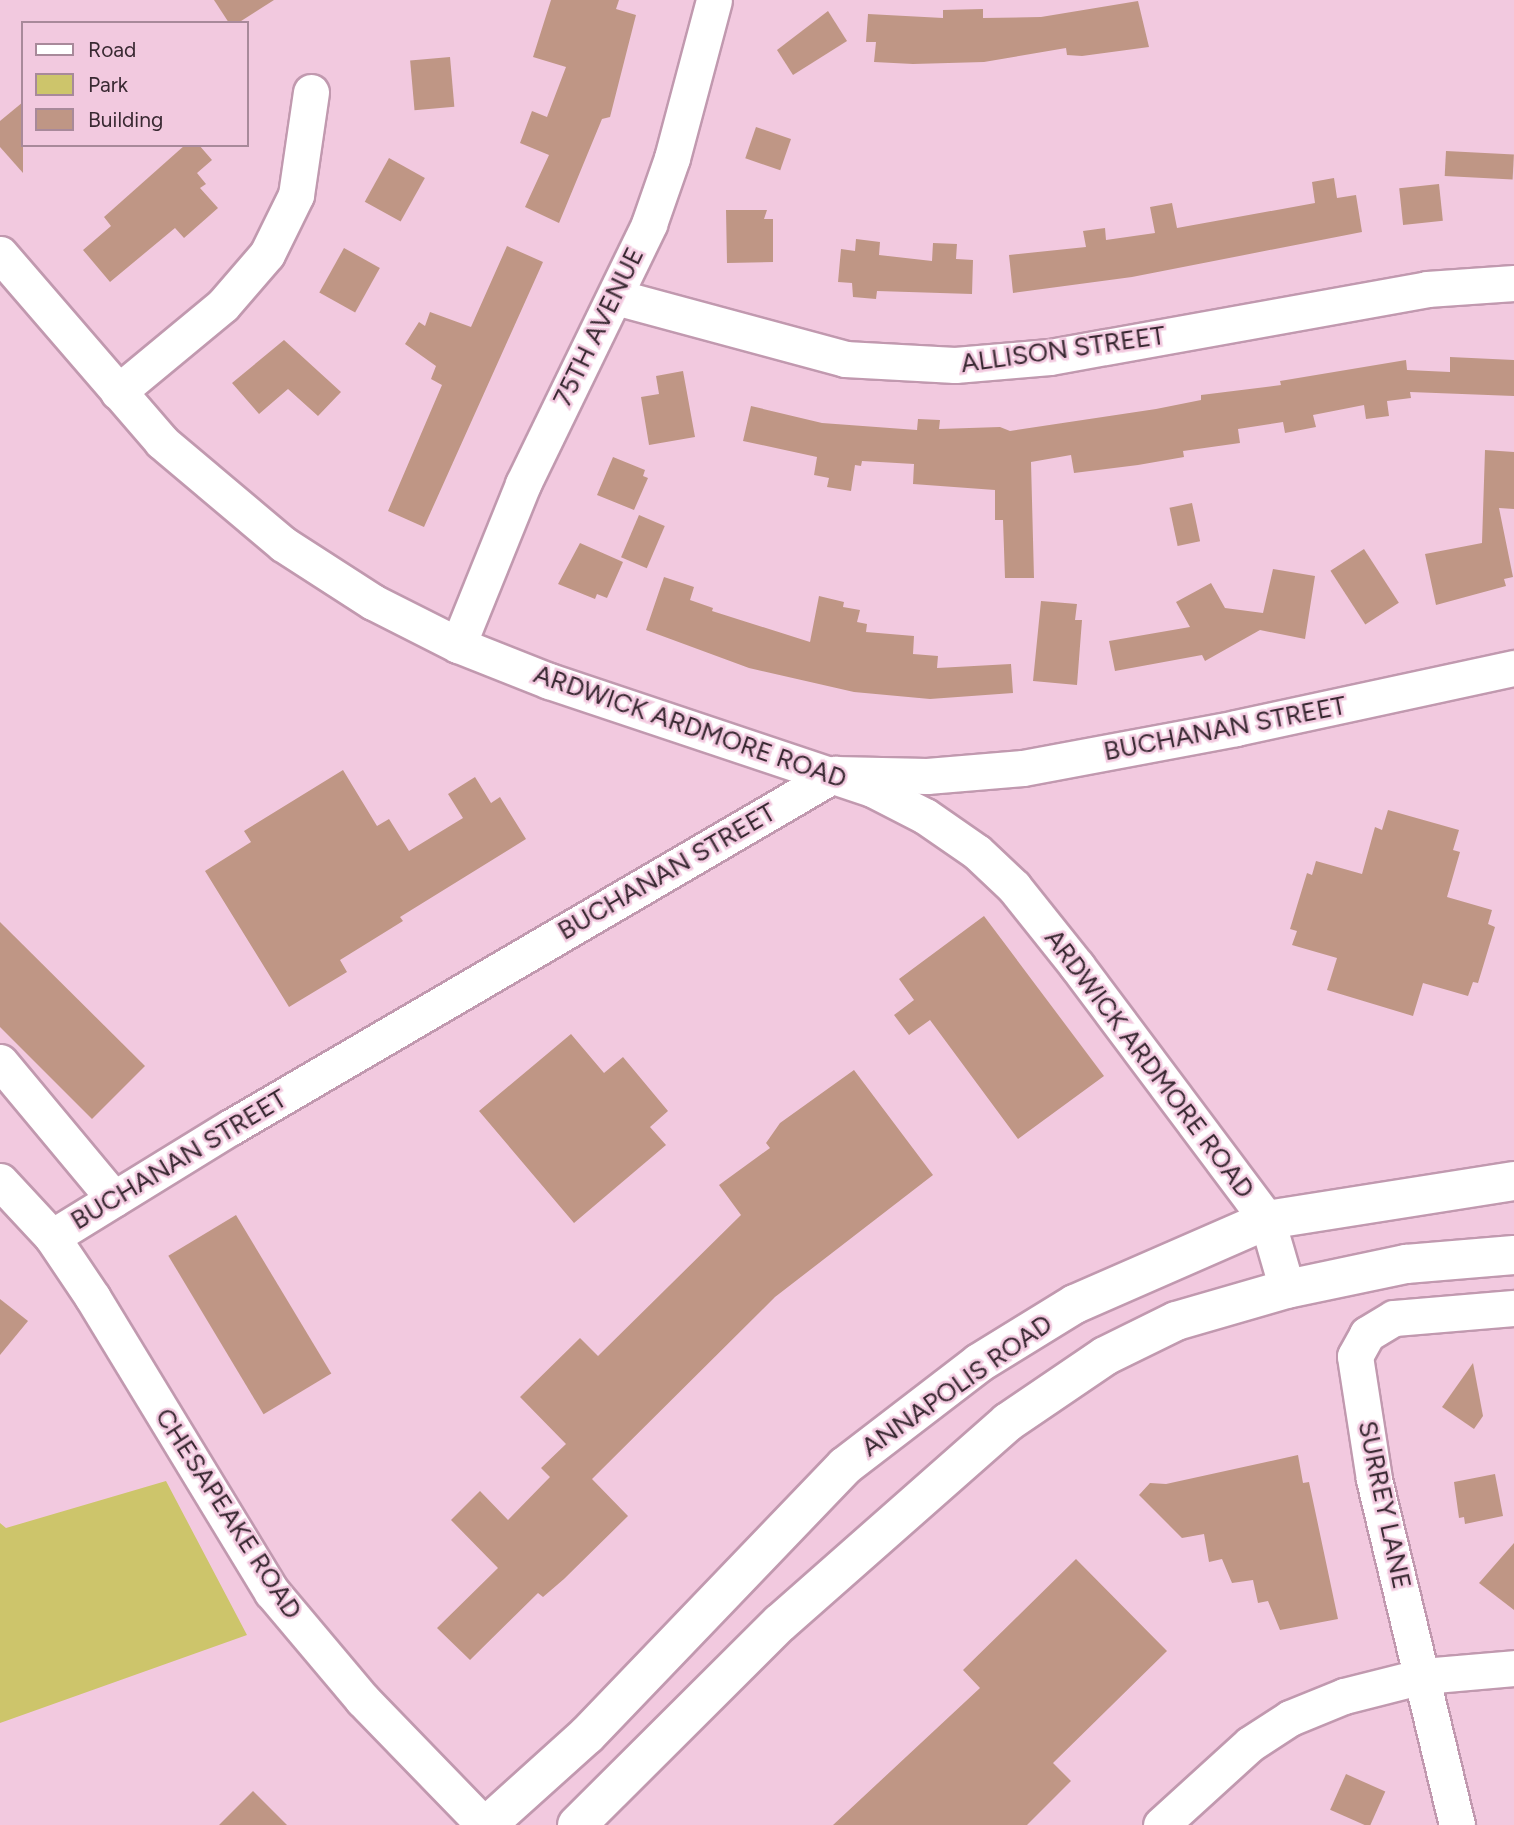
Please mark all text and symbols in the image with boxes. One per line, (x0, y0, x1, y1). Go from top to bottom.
legend (21, 21, 248, 147)
text: Road (88, 37, 136, 62)
text: Park (88, 72, 128, 97)
text: Building (88, 107, 163, 132)
street label: 75TH AVENUE (547, 242, 651, 412)
street label: ALLISON STREET (959, 320, 1167, 380)
street label: ARDWICK ARDMORE ROAD (530, 659, 850, 795)
street label: BUCHANAN STREET (1101, 690, 1349, 768)
street label: BUCHANAN STREET (553, 797, 781, 947)
street label: ARDWICK ARDMORE ROAD (1038, 923, 1260, 1205)
street label: BUCHANAN STREET (65, 1083, 293, 1237)
street label: ANNAPOLIS ROAD (856, 1309, 1058, 1463)
street label: CHESAPEAKE ROAD (148, 1403, 308, 1625)
street label: SURREY LANE (1351, 1418, 1417, 1592)

